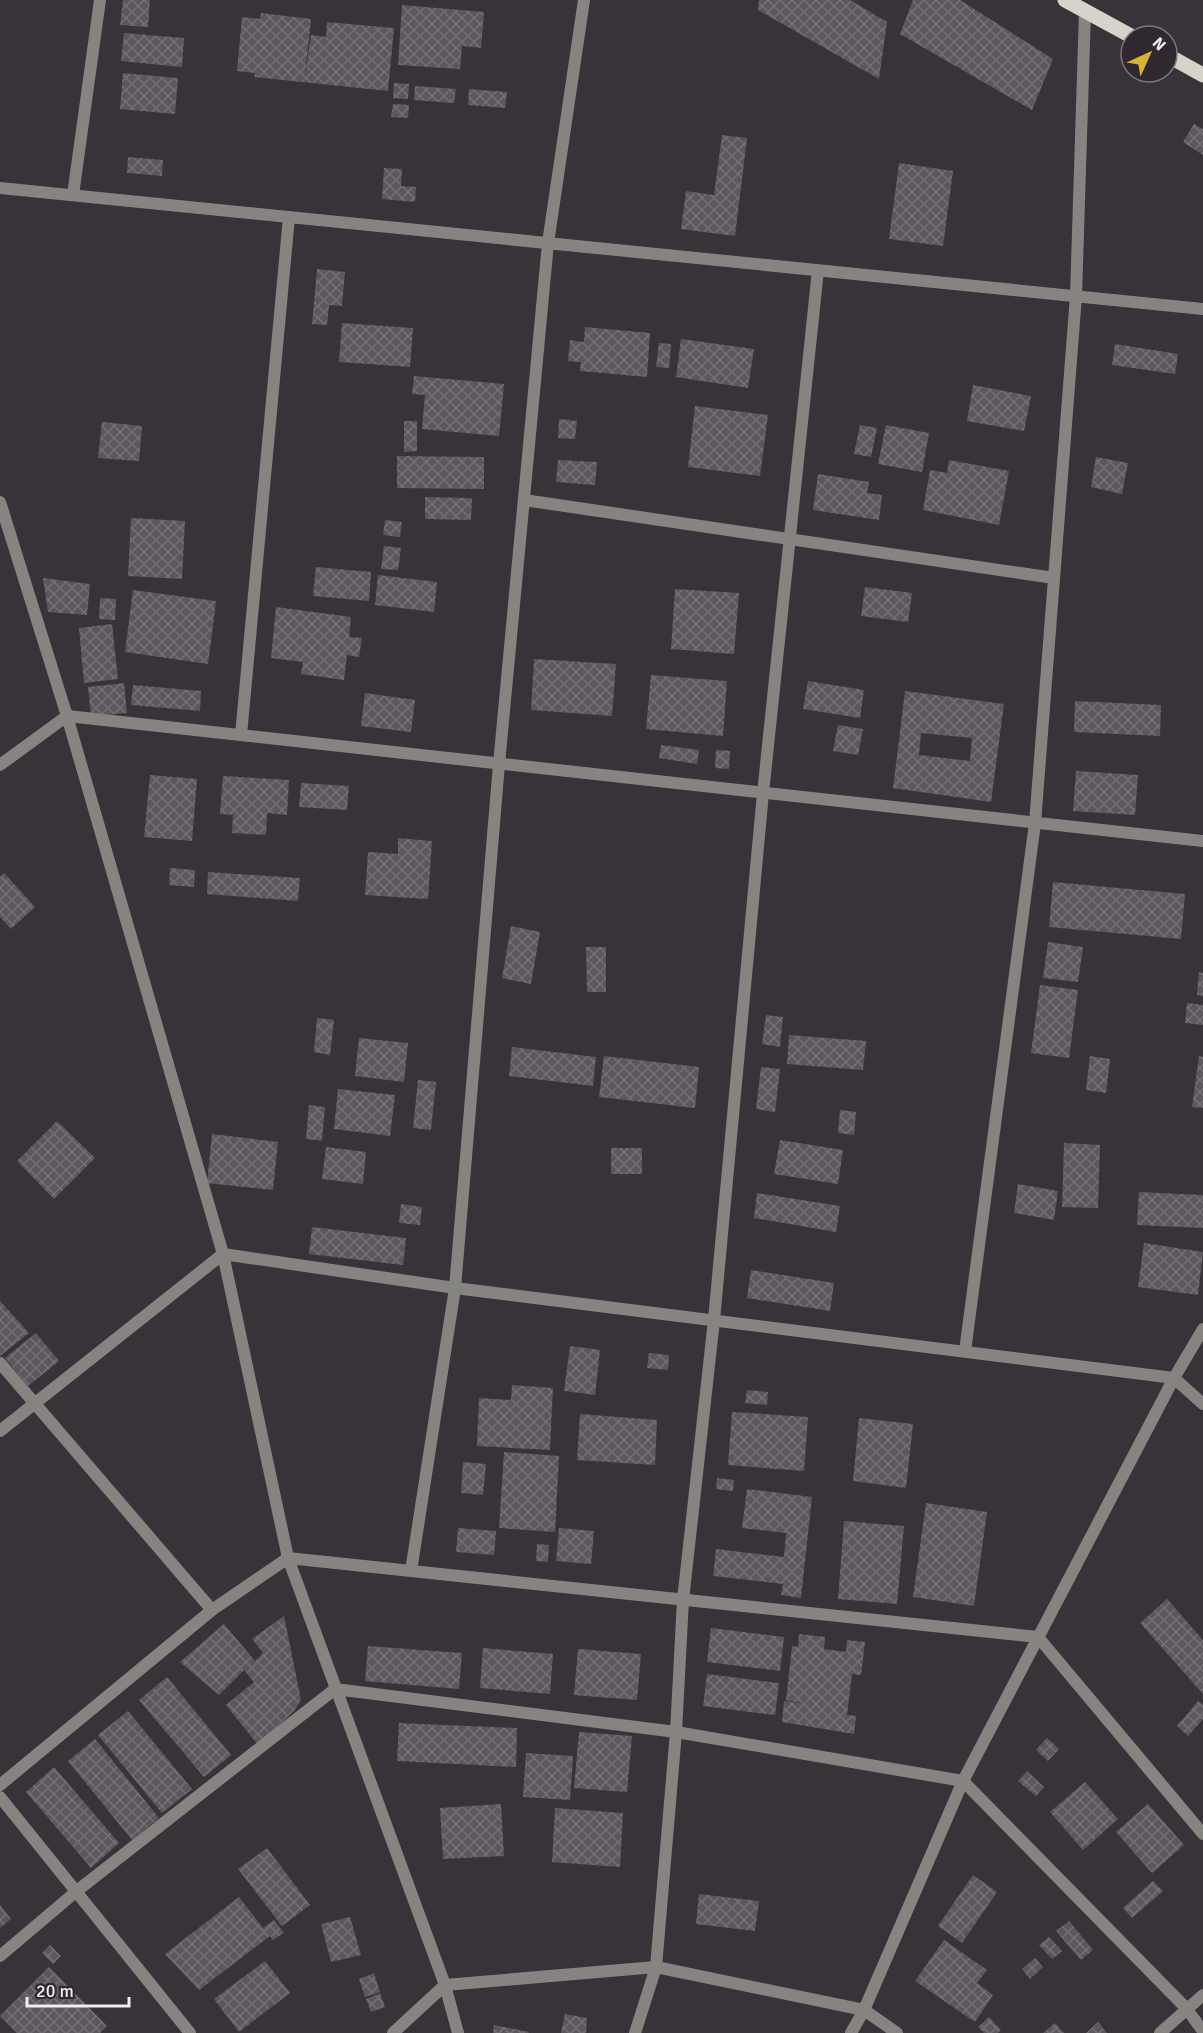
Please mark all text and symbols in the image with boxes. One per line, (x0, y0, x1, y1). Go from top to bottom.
north arrow (1119, 24, 1179, 84)
text: N (1148, 33, 1170, 55)
scale bar (27, 1970, 129, 2008)
text: 20 m (36, 1980, 74, 2002)

